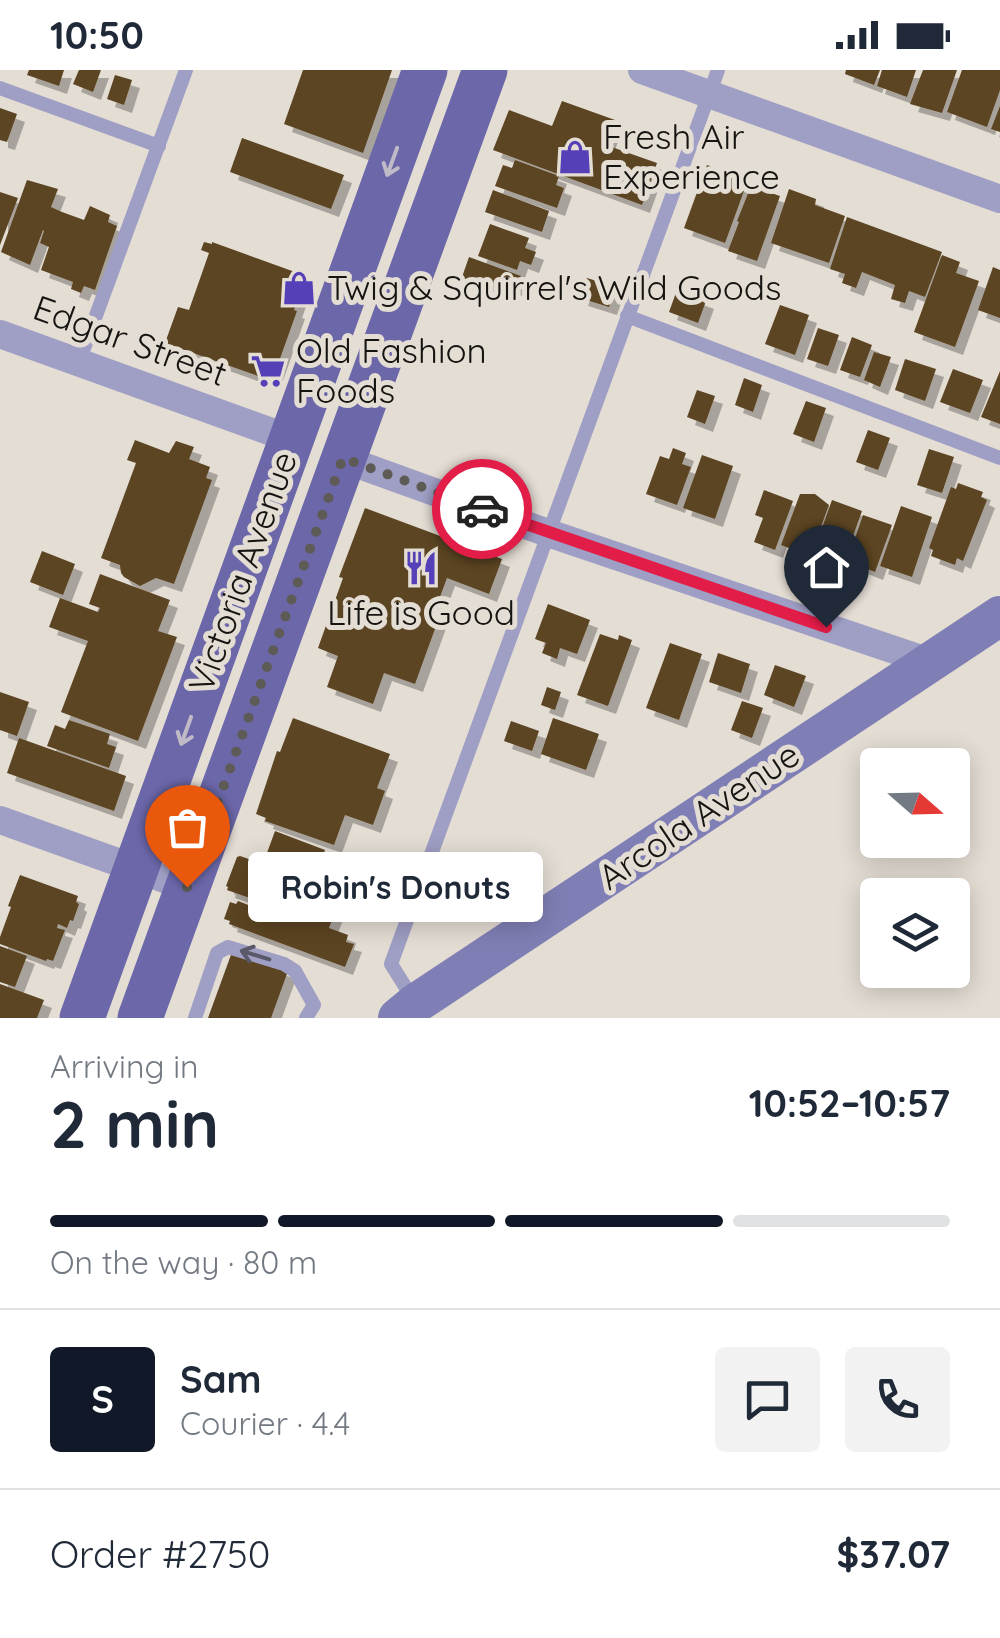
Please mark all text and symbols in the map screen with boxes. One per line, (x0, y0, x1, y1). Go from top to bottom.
text: 10:50 (50, 11, 144, 59)
place label: Fresh Air Experience (603, 114, 780, 198)
shop icon: Fresh Air Experience (556, 138, 594, 176)
one-way arrow (382, 145, 400, 176)
place label: Twig & Squirrel's Wild Goods (327, 265, 781, 309)
shop icon: Twig & Squirrel's Wild Goods (280, 269, 318, 307)
street label: Edgar Street (28, 285, 233, 395)
place label: Old Fashion Foods (296, 328, 487, 412)
supermarket icon: Old Fashion Foods (249, 352, 287, 390)
street label: Victoria Avenue (178, 445, 306, 698)
courier (432, 459, 532, 559)
icon: car (455, 482, 510, 537)
pin (784, 525, 869, 628)
icon: home (799, 540, 854, 595)
restaurant icon: Life is Good (402, 549, 440, 587)
place label: Life is Good (327, 590, 515, 634)
one-way arrow (176, 714, 194, 745)
street label: Arcola Avenue (589, 732, 807, 899)
north arrow (860, 748, 970, 858)
map controls (860, 748, 970, 988)
pin (145, 785, 230, 888)
icon: bag (160, 800, 215, 855)
callout: Robin's Donuts (247, 852, 542, 922)
text: Robin's Donuts (281, 867, 510, 907)
button: layers (860, 878, 970, 988)
one-way arrow (240, 945, 271, 963)
text: Arriving in (50, 1046, 199, 1086)
text: 10:52–10:57 (749, 1079, 950, 1127)
text: 2 min (50, 1083, 219, 1164)
text: On the way · 80 m (50, 1242, 317, 1282)
button: chat (715, 1347, 820, 1452)
button: phone (845, 1347, 950, 1452)
text: Sam (180, 1355, 262, 1403)
text: S (91, 1375, 114, 1423)
text: Courier · 4.4 (180, 1403, 350, 1443)
text: Order #2750 (50, 1530, 270, 1578)
text: $37.07 (837, 1530, 950, 1578)

